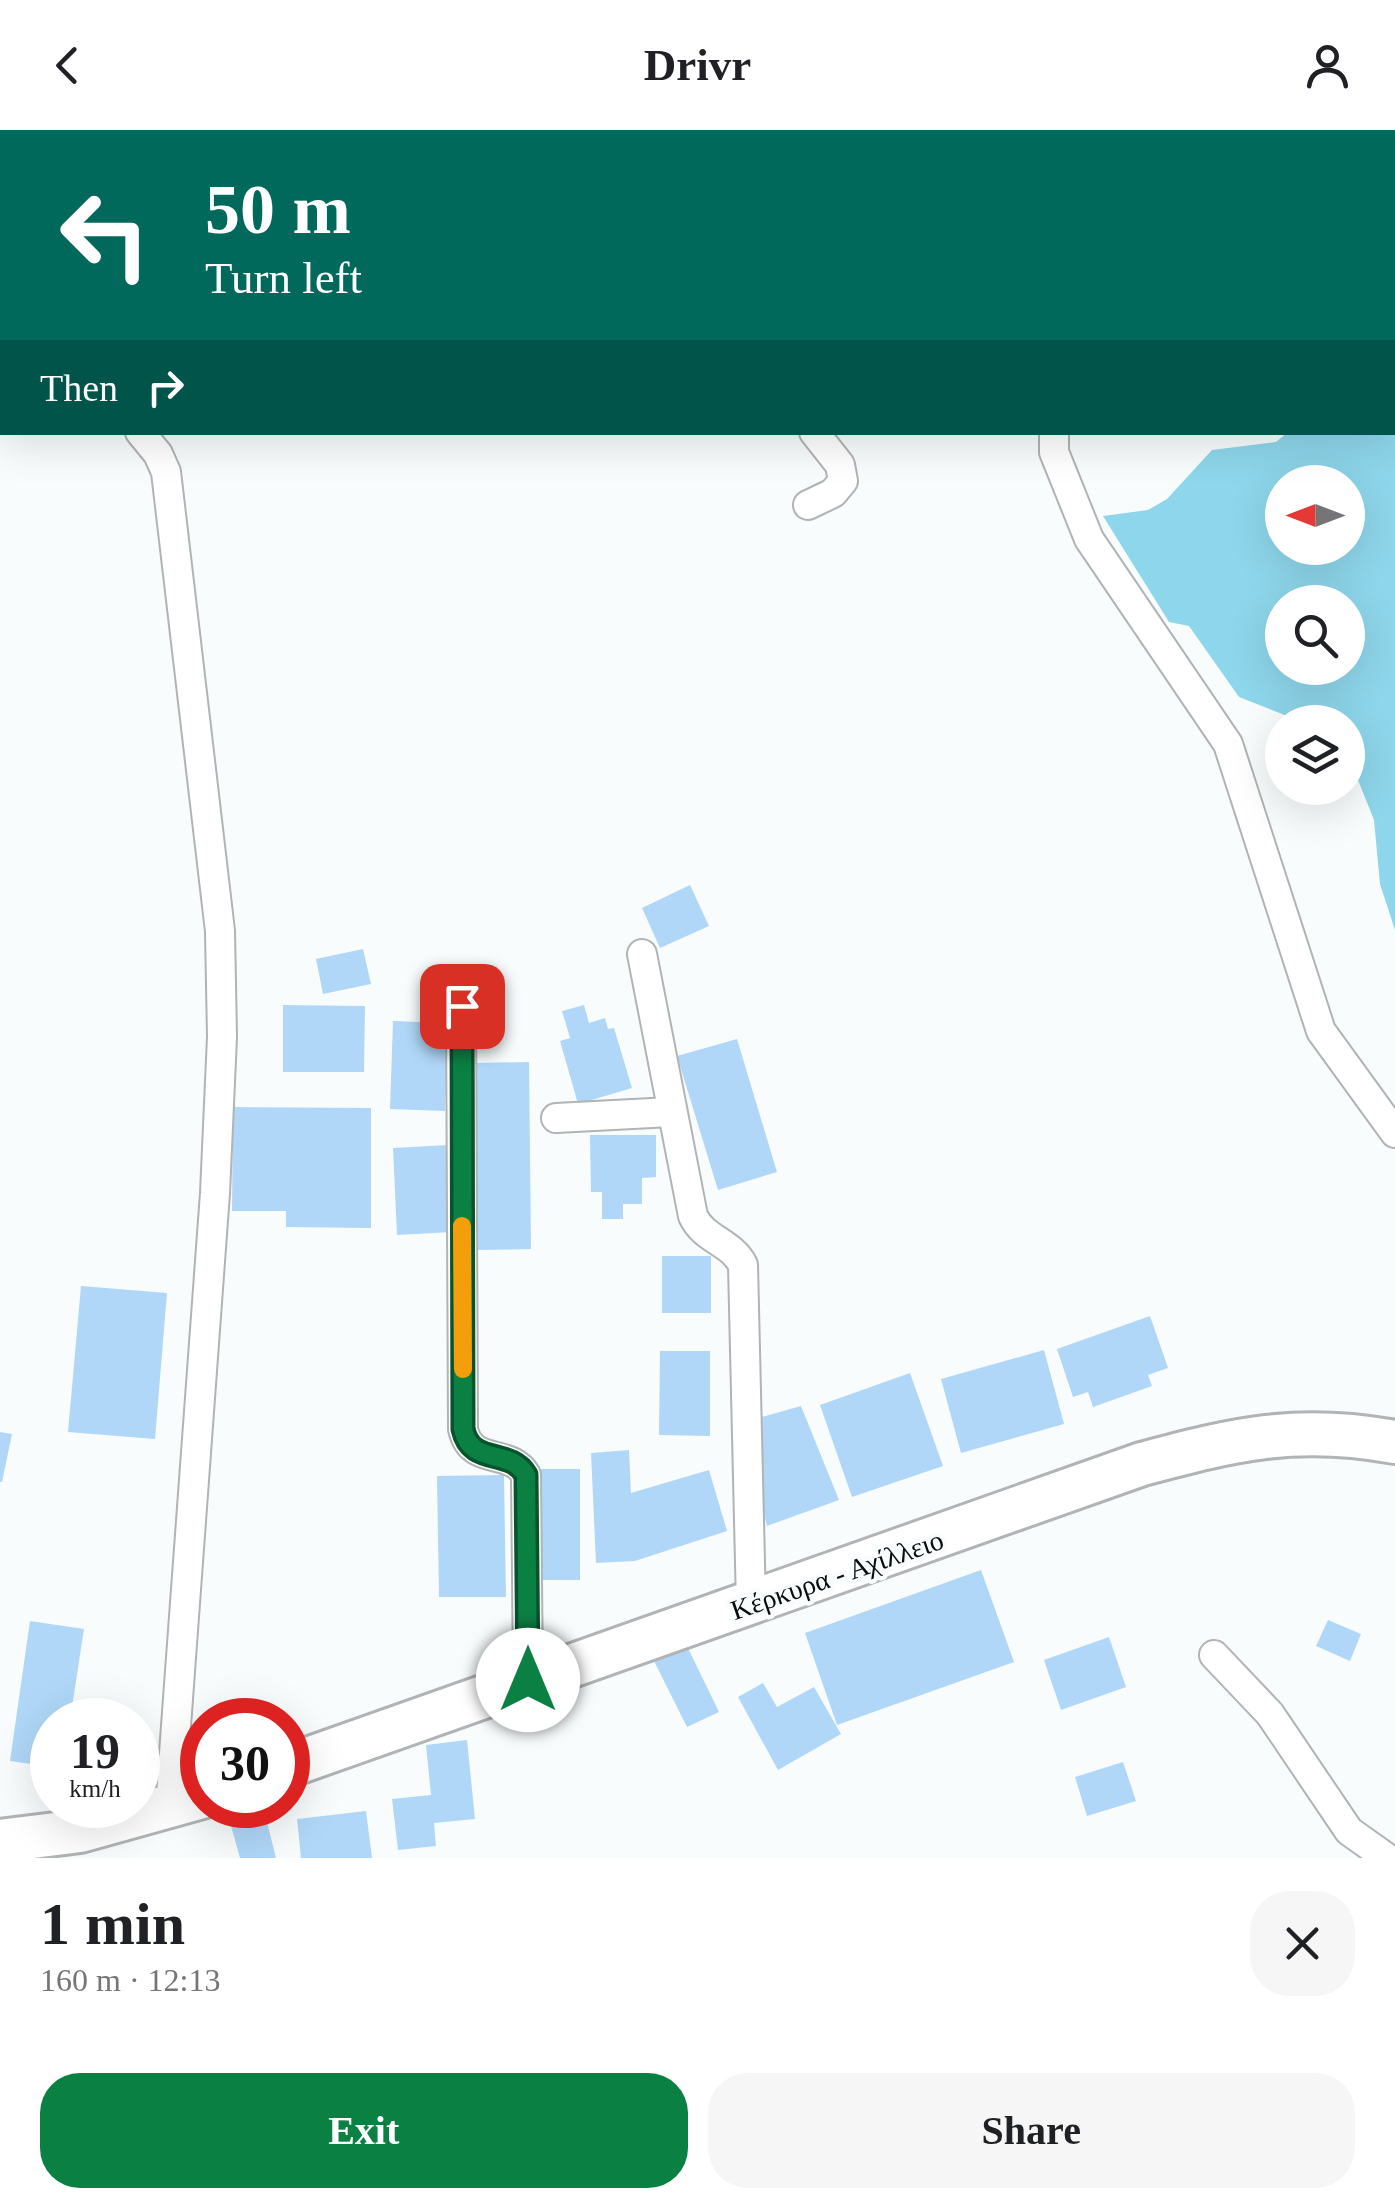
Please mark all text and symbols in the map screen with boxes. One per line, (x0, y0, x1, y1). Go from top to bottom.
icon: back (40, 38, 95, 93)
icon: person (1300, 38, 1355, 93)
text: Drivr (644, 40, 751, 90)
icon: left (40, 170, 170, 300)
text: 50 m (205, 171, 351, 248)
text: Turn left (205, 253, 362, 303)
icon: right (138, 360, 193, 415)
text: Then (40, 367, 118, 409)
north arrow (1265, 465, 1365, 565)
map controls (1265, 465, 1365, 805)
button: search (1265, 585, 1365, 685)
button: layers (1265, 705, 1365, 805)
pin (420, 964, 505, 1049)
icon: arrive (435, 979, 490, 1034)
street label: Κέρκυρα - Αχίλλειο (727, 1524, 947, 1626)
position arrow (476, 1628, 580, 1732)
speed limit sign: 30 (180, 1698, 310, 1828)
text: 19 (70, 1723, 120, 1779)
text: km/h (69, 1775, 121, 1802)
text: 1 min (40, 1891, 185, 1957)
button: close (1250, 1891, 1355, 1996)
text: 160 m · 12:13 (40, 1962, 220, 1998)
button: Exit (40, 2073, 688, 2188)
button: Share (708, 2073, 1355, 2188)

